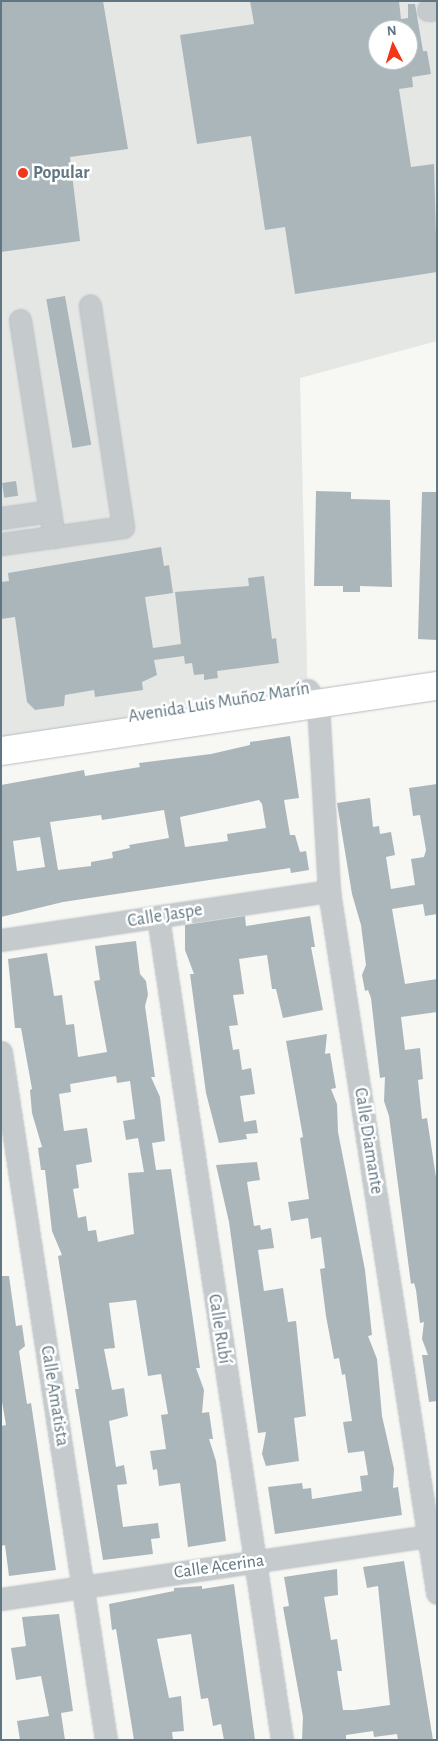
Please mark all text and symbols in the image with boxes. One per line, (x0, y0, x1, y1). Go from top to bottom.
north arrow (368, 20, 418, 70)
text: N (386, 24, 397, 38)
place label: Popular (33, 162, 90, 184)
marker: Popular (17, 167, 29, 179)
street label: Avenida Luis Muñoz Marín (127, 678, 311, 728)
street label: Calle Jaspe (126, 899, 204, 933)
street label: Calle Diamante (349, 1086, 387, 1196)
street label: Calle Rubí (203, 1293, 235, 1365)
street label: Calle Amatista (35, 1344, 73, 1448)
street label: Calle Acerina (172, 1550, 266, 1584)

